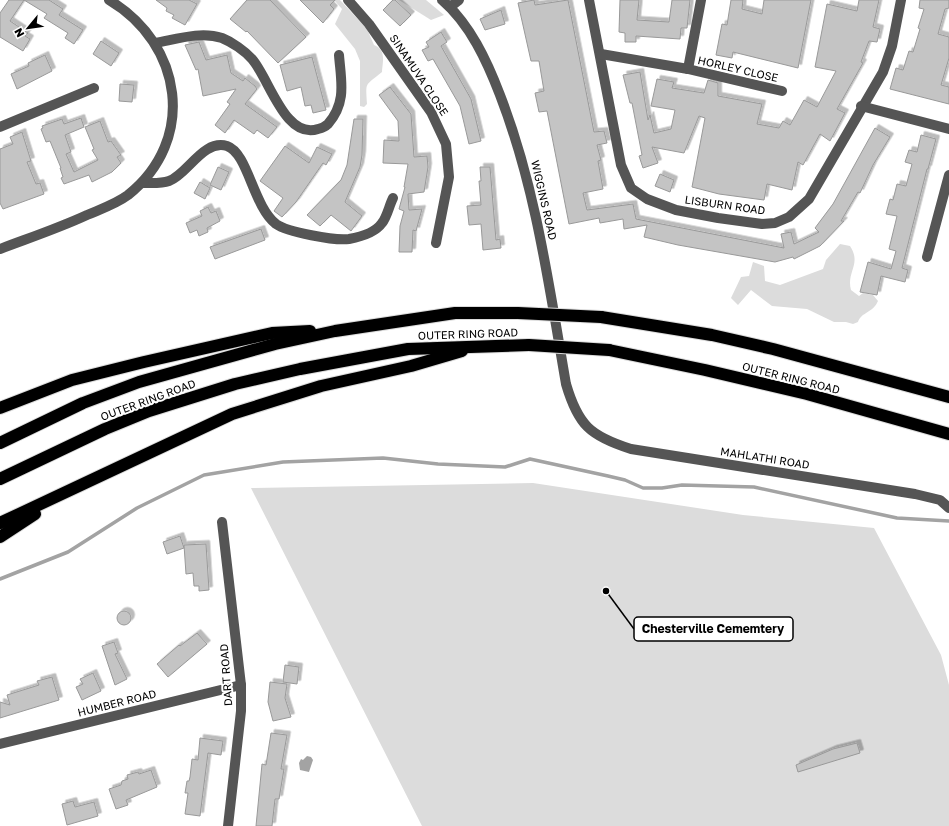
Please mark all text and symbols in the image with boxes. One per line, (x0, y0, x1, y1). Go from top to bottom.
north arrow (8, 8, 48, 48)
text: N (11, 26, 27, 40)
street label: SINAMUVA CLOSE (387, 32, 452, 118)
street label: HORLEY CLOSE (697, 53, 780, 84)
street label: WIGGINS ROAD (529, 159, 560, 241)
street label: LISBURN ROAD (684, 192, 766, 217)
street label: OUTER RING ROAD (418, 325, 519, 342)
street label: OUTER RING ROAD (741, 359, 842, 396)
street label: OUTER RING ROAD (99, 376, 197, 423)
street label: MAHLATHI ROAD (720, 444, 811, 471)
callout: Chesterville Cememtery (634, 617, 793, 641)
text: Chesterville Cememtery (642, 621, 785, 636)
street label: DART ROAD (217, 643, 234, 707)
street label: HUMBER ROAD (76, 686, 158, 719)

